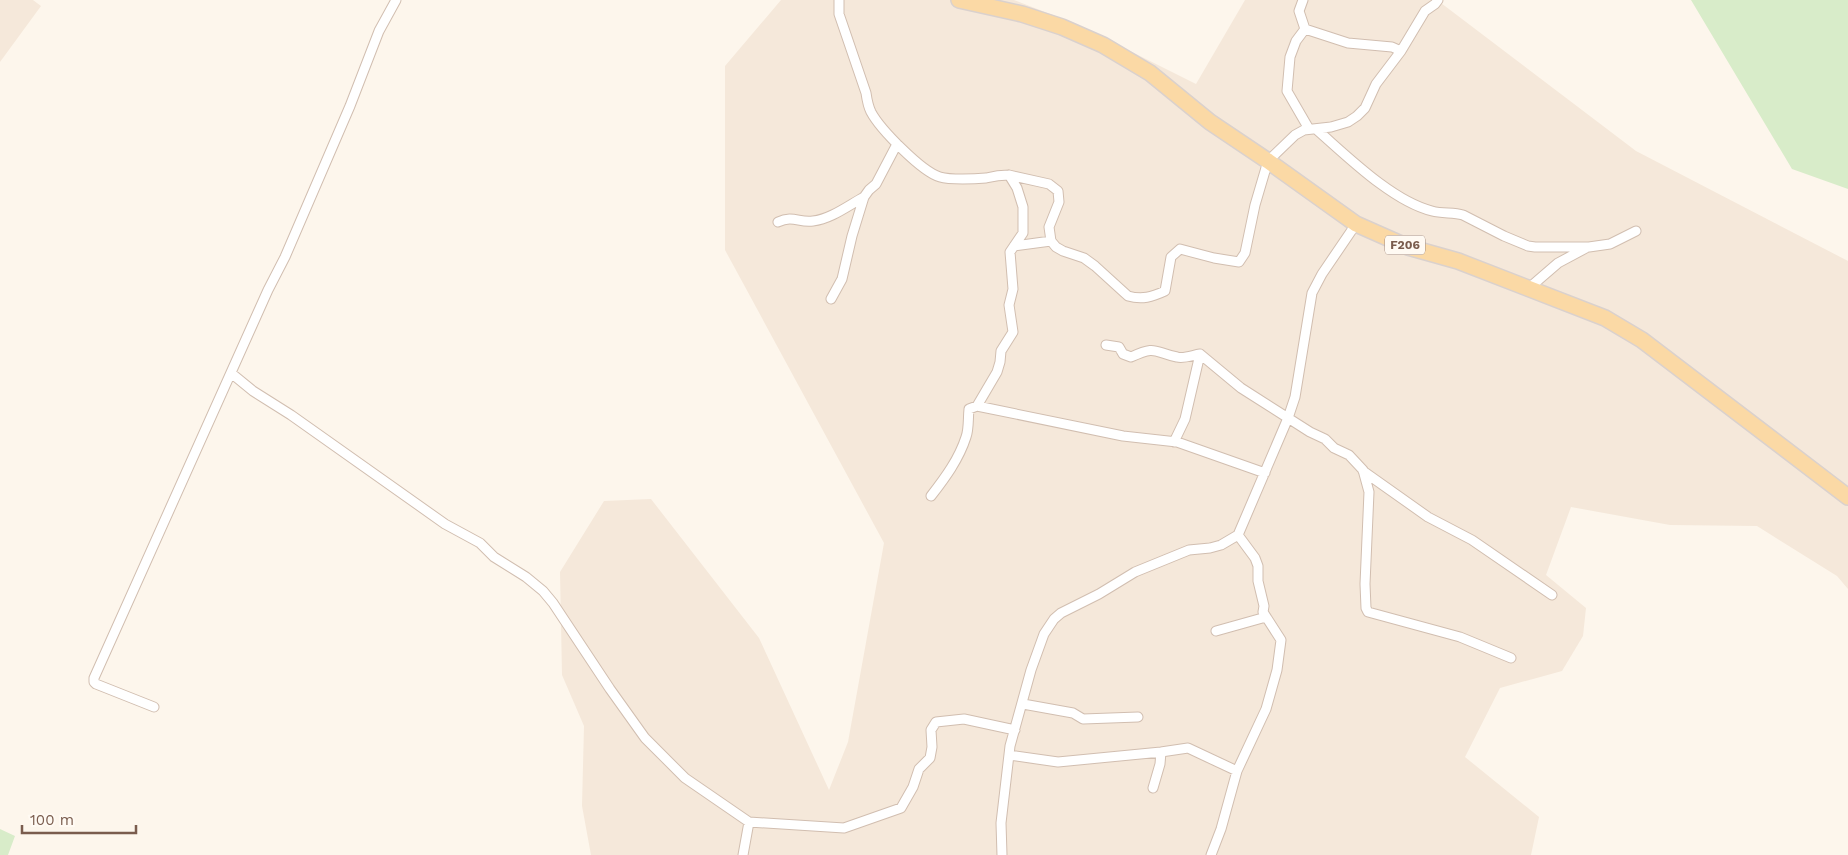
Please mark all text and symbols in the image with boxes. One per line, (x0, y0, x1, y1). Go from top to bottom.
road number: F206 (1385, 236, 1425, 254)
scale bar (22, 802, 136, 834)
text: 100 m (30, 811, 74, 829)

